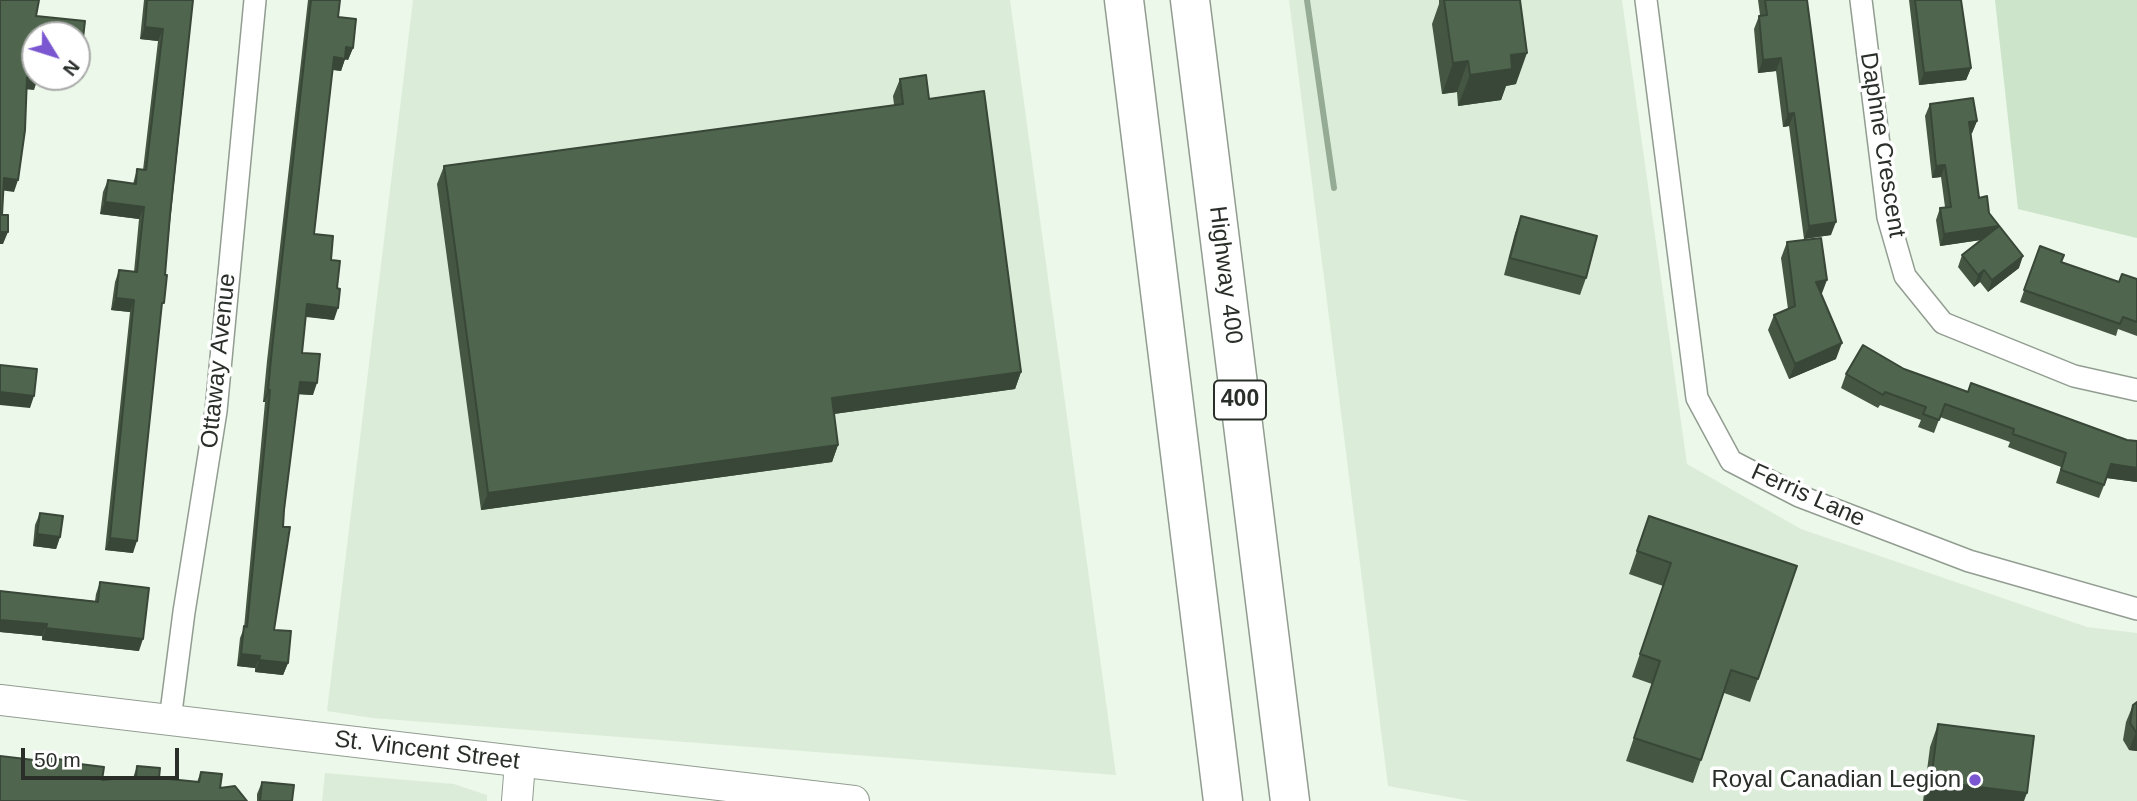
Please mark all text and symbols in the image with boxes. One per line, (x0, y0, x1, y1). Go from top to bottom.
north arrow (21, 21, 91, 91)
street label: Daphne Crescent (1853, 51, 1911, 239)
text: N (59, 56, 84, 80)
street label: Highway 400 (1202, 204, 1248, 346)
street label: Ottaway Avenue (195, 272, 243, 450)
road number: 400 (1214, 380, 1266, 420)
street label: Ferris Lane (1747, 458, 1869, 534)
street label: St. Vincent Street (333, 725, 521, 777)
scale bar (24, 734, 182, 778)
text: 50 m (34, 748, 81, 771)
place label: Royal Canadian Legion (1711, 766, 1961, 794)
marker: Royal Canadian Legion (1967, 772, 1983, 788)

